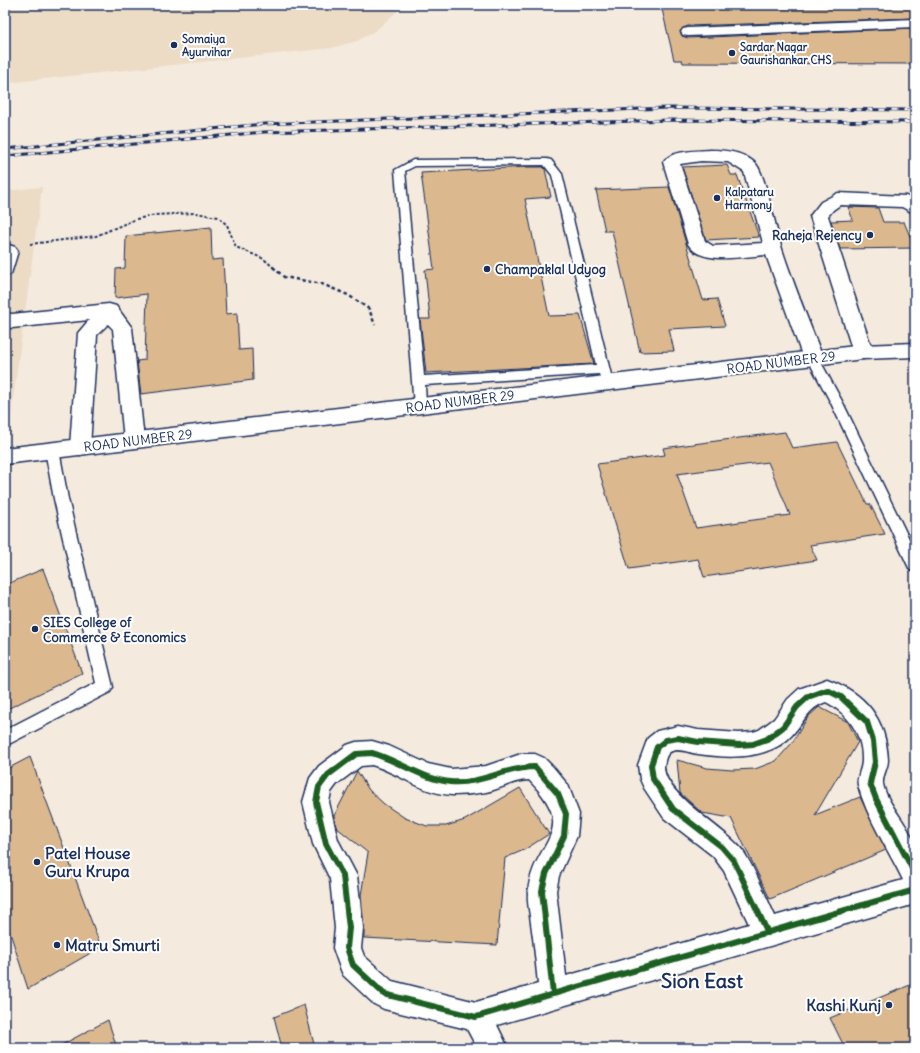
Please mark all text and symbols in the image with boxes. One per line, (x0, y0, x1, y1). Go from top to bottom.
place label: Somaiya Ayurvihar (182, 32, 232, 60)
marker: Somaiya Ayurvihar (169, 40, 179, 50)
place label: Sardar Nagar Gaurishankar CHS (740, 40, 832, 67)
marker: Sardar Nagar Gaurishankar CHS (727, 48, 737, 58)
place label: Kalpataru Harmony (725, 185, 774, 213)
marker: Kalpataru Harmony (712, 193, 722, 203)
place label: Raheja Rejency (772, 227, 862, 244)
marker: Raheja Rejency (865, 230, 875, 240)
place label: Champaklal Udyog (495, 261, 606, 278)
marker: Champaklal Udyog (482, 264, 492, 274)
street label: ROAD NUMBER 29 (726, 347, 836, 378)
street label: ROAD NUMBER 29 (405, 386, 515, 417)
street label: ROAD NUMBER 29 (83, 425, 193, 456)
place label: SIES College of Commerce & Economics (43, 614, 186, 646)
marker: SIES College of Commerce & Economics (30, 624, 40, 634)
place label: Patel House Guru Krupa (45, 843, 131, 882)
marker: Patel House Guru Krupa (32, 857, 42, 867)
place label: Matru Smurti (65, 935, 160, 955)
marker: Matru Smurti (52, 940, 62, 950)
district label: Sion East (661, 968, 743, 993)
place label: Kashi Kunj (806, 995, 881, 1015)
marker: Kashi Kunj (884, 1000, 894, 1010)

